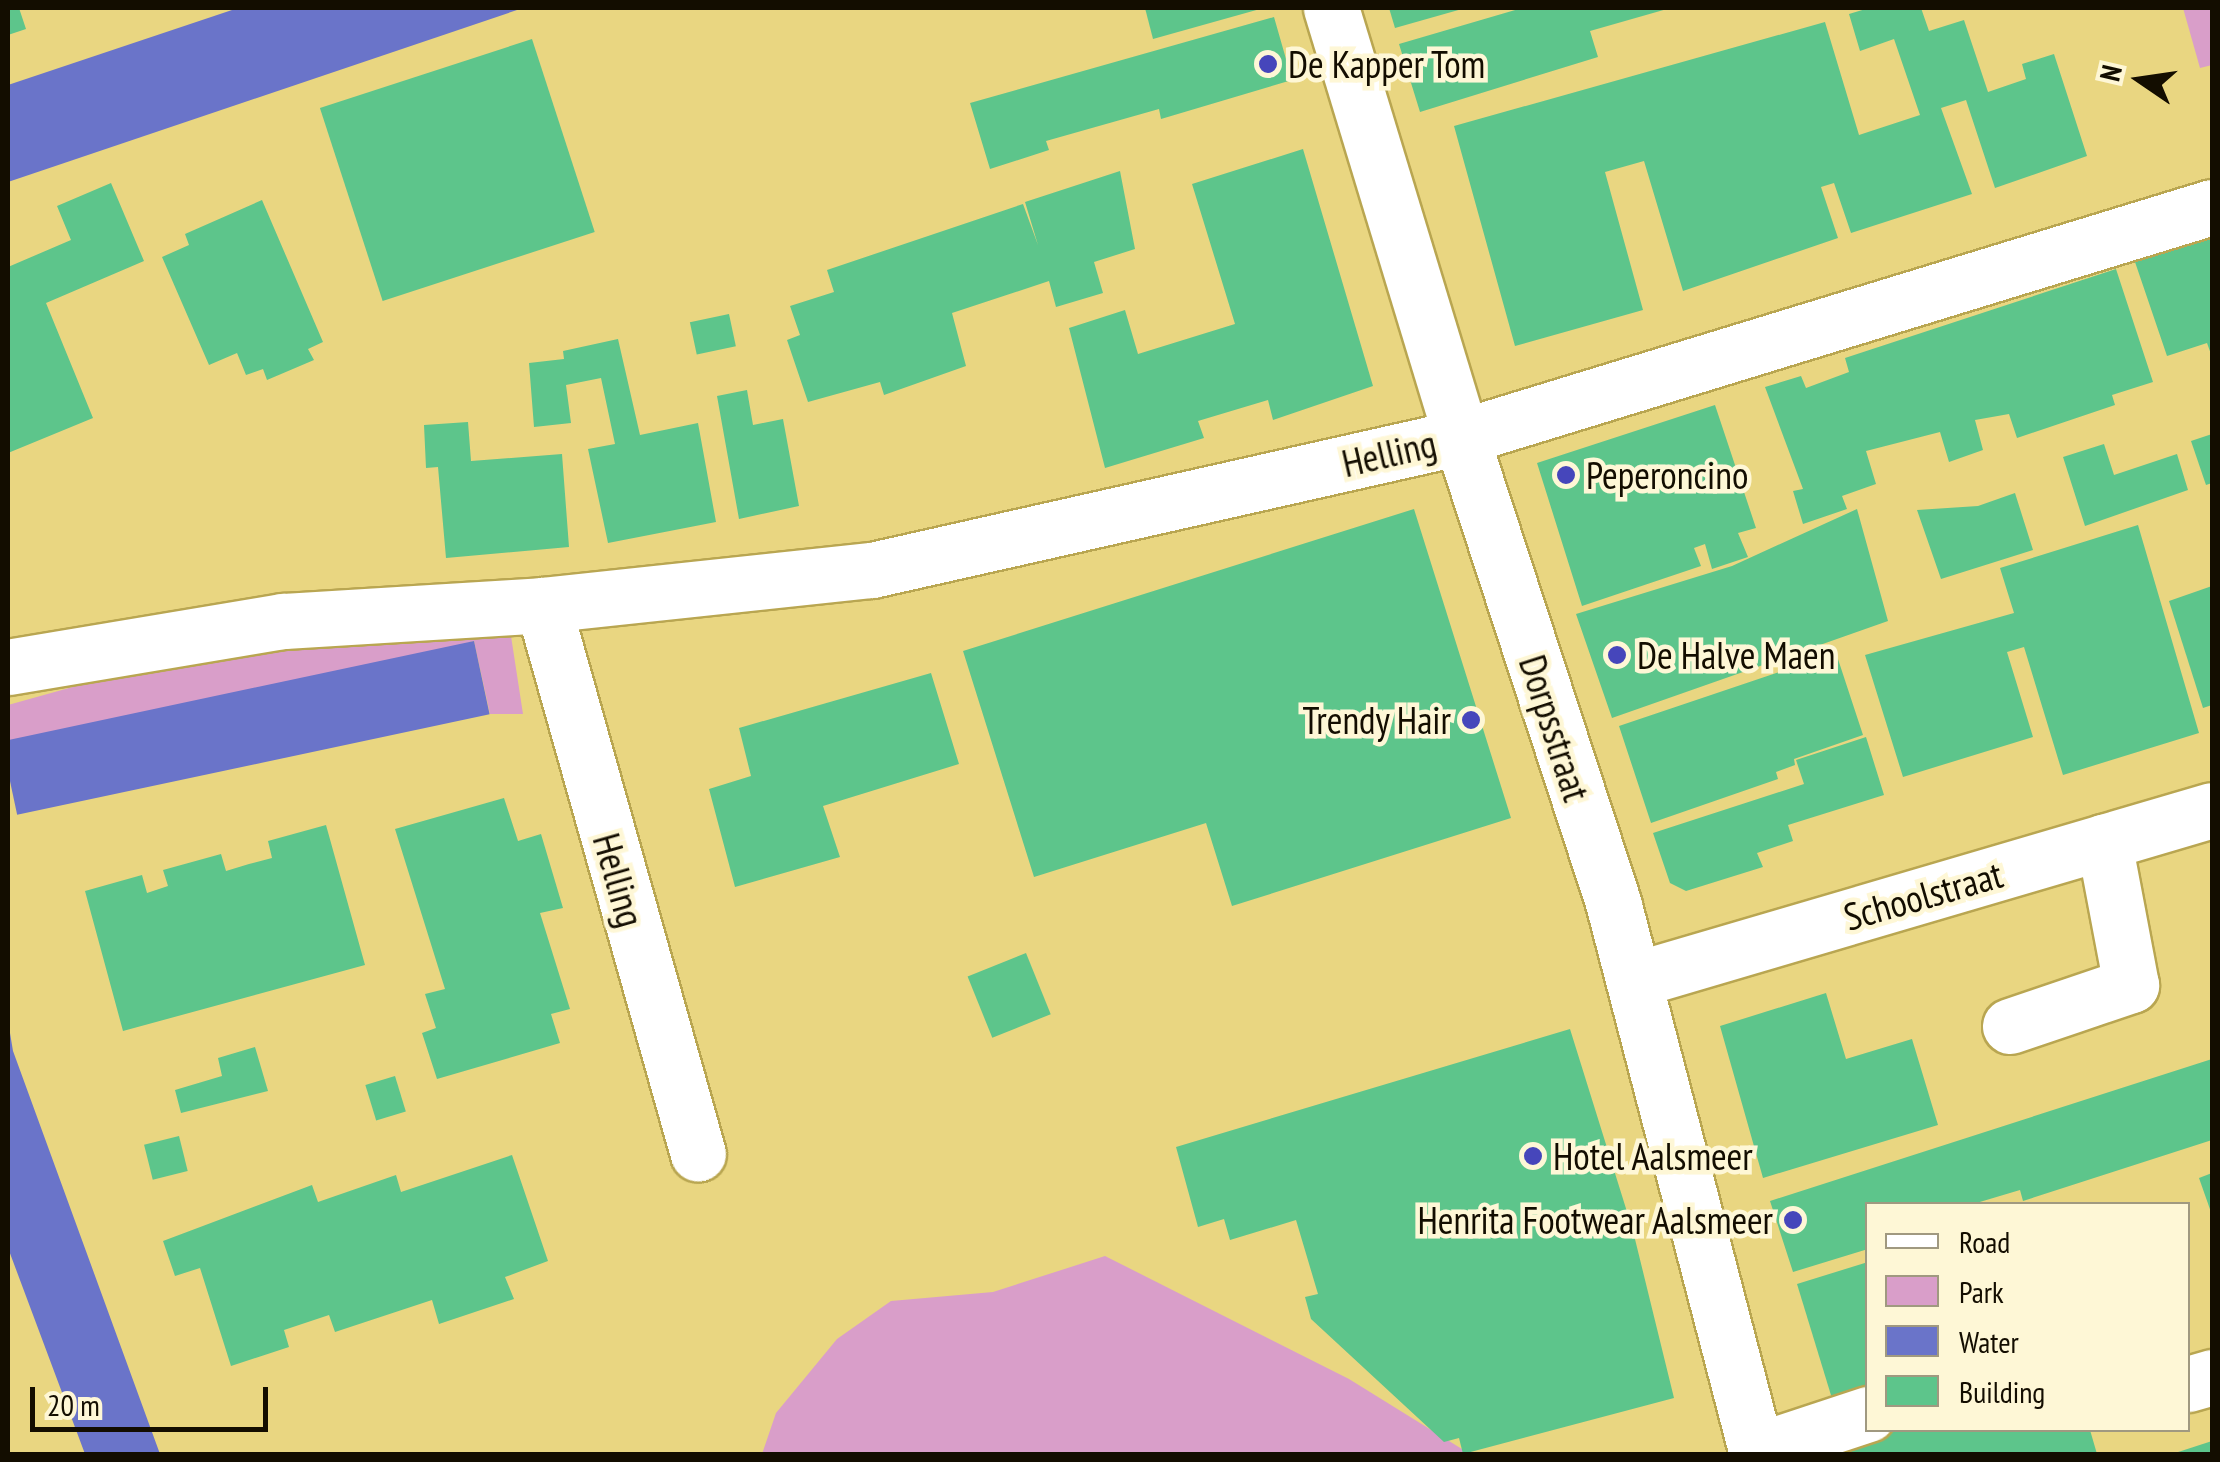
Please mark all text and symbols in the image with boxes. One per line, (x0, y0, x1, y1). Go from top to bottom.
north arrow (2090, 30, 2190, 130)
place label: De Kapper Tom (1288, 41, 1486, 87)
marker: De Kapper Tom (1257, 53, 1279, 75)
text: N (2091, 62, 2130, 85)
street label: Helling (1338, 420, 1440, 486)
place label: Peperoncino (1586, 452, 1748, 498)
marker: Peperoncino (1555, 464, 1577, 486)
place label: De Halve Maen (1637, 632, 1835, 678)
marker: De Halve Maen (1606, 644, 1628, 666)
street label: Dorpsstraat (1510, 649, 1600, 807)
place label: Trendy Hair (1301, 697, 1451, 743)
marker: Trendy Hair (1460, 709, 1482, 731)
street label: Helling (584, 828, 654, 932)
street label: Schoolstraat (1838, 851, 2008, 939)
place label: Hotel Aalsmeer (1553, 1133, 1754, 1179)
marker: Hotel Aalsmeer (1522, 1145, 1544, 1167)
place label: Henrita Footwear Aalsmeer (1416, 1197, 1773, 1243)
legend (1865, 1202, 2190, 1432)
marker: Henrita Footwear Aalsmeer (1782, 1209, 1804, 1231)
text: Road (1959, 1222, 2010, 1261)
text: Park (1959, 1272, 2004, 1311)
text: Water (1959, 1322, 2019, 1361)
scale bar (35, 1367, 272, 1429)
text: Building (1959, 1372, 2045, 1411)
text: 20 m (47, 1385, 100, 1424)

